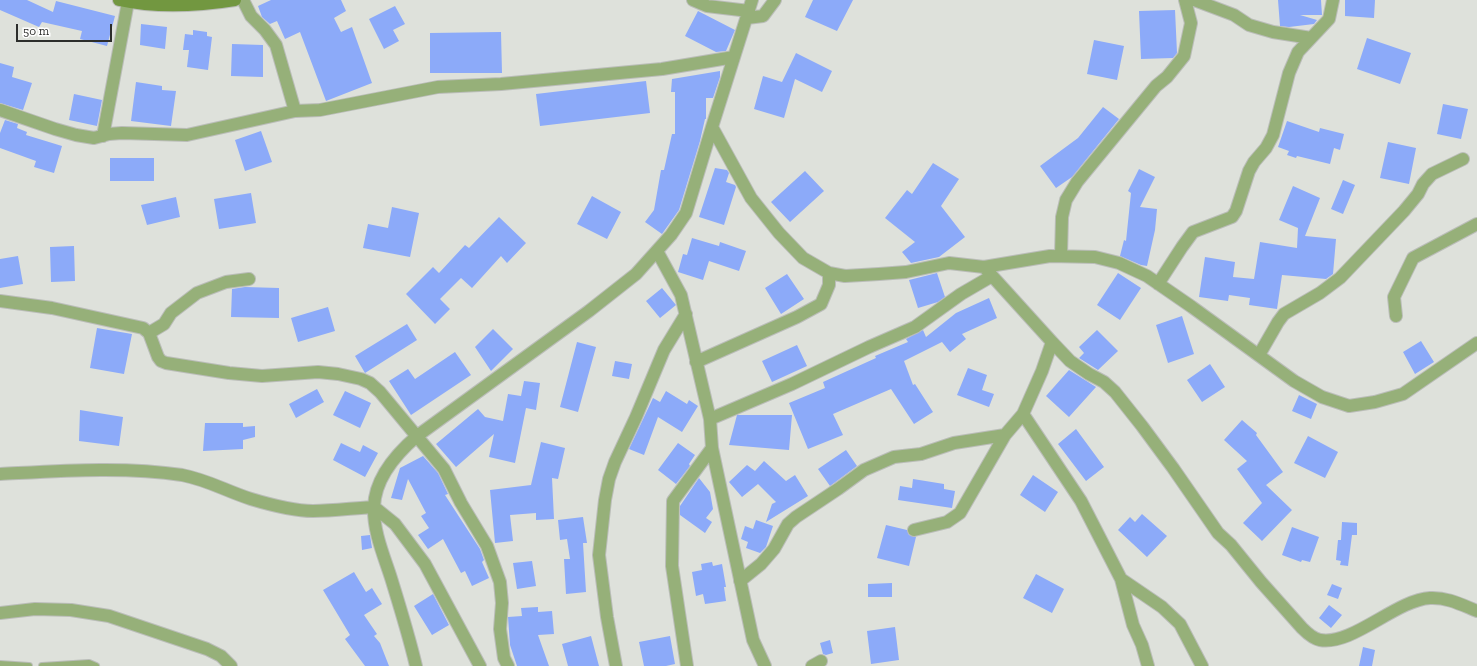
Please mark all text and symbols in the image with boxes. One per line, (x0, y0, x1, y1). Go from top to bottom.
scale bar (18, 16, 114, 42)
text: 50 m (23, 24, 49, 38)

